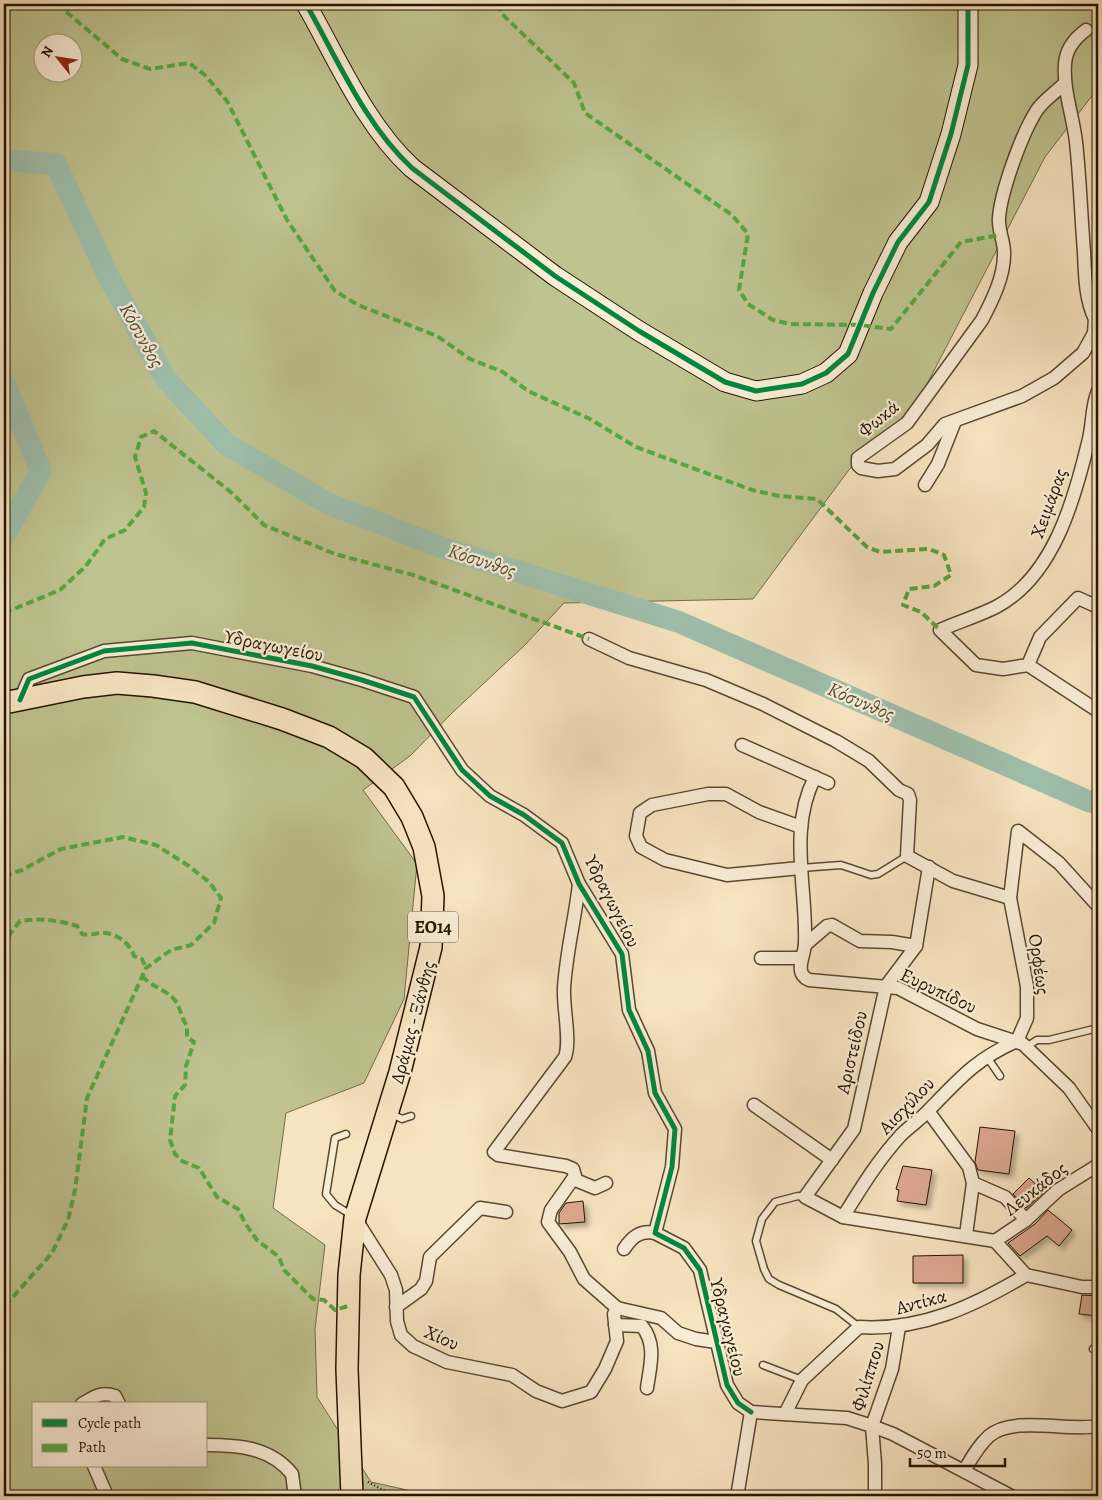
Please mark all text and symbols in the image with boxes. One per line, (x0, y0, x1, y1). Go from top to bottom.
north arrow (32, 32, 82, 82)
text: N (36, 43, 58, 61)
water label: Κόσυνθος (113, 298, 171, 373)
street label: Φωκά (853, 394, 905, 443)
street label: Χειμάρας (1024, 465, 1074, 542)
water label: Κόσυνθος (444, 537, 520, 584)
street label: Υδραγωγείου (221, 623, 325, 668)
water label: Κόσυνθος (823, 675, 899, 728)
street label: Υδραγωγείου (577, 850, 646, 952)
road number: ΕΟ14 (408, 912, 458, 942)
street label: Ορφέως (1022, 932, 1056, 996)
street label: Δράμας - Ξάνθης (384, 958, 442, 1087)
street label: Ευρυπίδου (896, 962, 981, 1020)
street label: Αριστείδου (830, 1008, 874, 1097)
street label: Αισχύλου (872, 1071, 941, 1141)
street label: Λευκάδος (998, 1156, 1073, 1222)
street label: Υδραγωγείου (703, 1275, 753, 1379)
street label: Αντίκα (892, 1283, 949, 1321)
street label: Χίου (420, 1319, 463, 1357)
street label: Φιλίππου (845, 1338, 891, 1415)
legend (32, 1402, 208, 1468)
text: Cycle path (78, 1413, 141, 1433)
scale bar (910, 1435, 1004, 1467)
text: Path (78, 1437, 106, 1457)
text: 50 m (917, 1443, 947, 1463)

